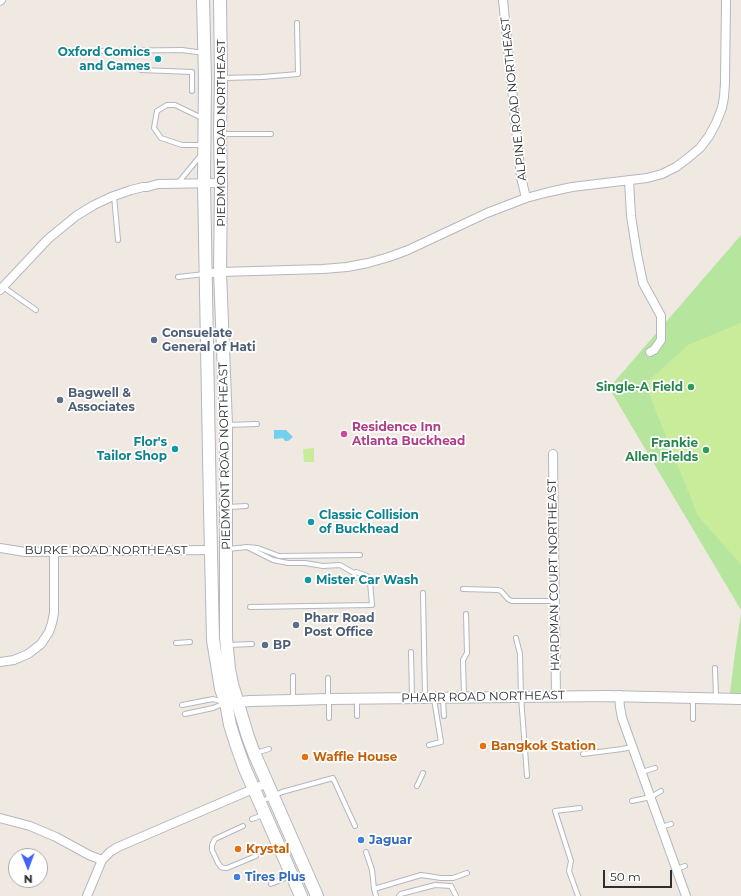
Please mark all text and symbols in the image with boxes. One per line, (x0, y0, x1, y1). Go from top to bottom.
street label: ALPINE ROAD NORTHEAST (498, 16, 530, 182)
street label: PIEDMONT ROAD NORTHEAST (214, 39, 228, 227)
place label: Oxford Comics and Games (58, 45, 150, 73)
marker: Oxford Comics and Games (153, 54, 163, 64)
place label: Consuelate General of Hati (162, 326, 256, 354)
marker: Consuelate General of Hati (149, 335, 159, 345)
street label: PIEDMONT ROAD NORTHEAST (216, 362, 234, 550)
place label: Single-A Field (596, 380, 683, 394)
marker: Single-A Field (686, 382, 696, 392)
place label: Bagwell & Associates (68, 386, 135, 414)
marker: Bagwell & Associates (55, 395, 65, 405)
place label: Residence Inn Atlanta Buckhead (352, 420, 465, 448)
marker: Residence Inn Atlanta Buckhead (339, 429, 349, 439)
place label: Flor's Tailor Shop (97, 435, 167, 463)
place label: Frankie Allen Fields (625, 436, 698, 464)
marker: Flor's Tailor Shop (170, 444, 180, 454)
marker: Frankie Allen Fields (701, 445, 711, 455)
street label: HARDMAN COURT NORTHEAST (545, 479, 563, 671)
place label: Classic Collision of Buckhead (319, 508, 419, 536)
marker: Classic Collision of Buckhead (306, 517, 316, 527)
street label: BURKE ROAD NORTHEAST (24, 543, 188, 557)
place label: Mister Car Wash (316, 573, 419, 587)
marker: Mister Car Wash (303, 575, 313, 585)
place label: Pharr Road Post Office (304, 611, 375, 639)
marker: Pharr Road Post Office (291, 620, 301, 630)
place label: BP (273, 638, 291, 652)
marker: BP (260, 640, 270, 650)
street label: PHARR ROAD NORTHEAST (401, 688, 565, 706)
place label: Bangkok Station (491, 739, 596, 753)
marker: Bangkok Station (478, 741, 488, 751)
place label: Waffle House (313, 750, 397, 764)
marker: Waffle House (300, 752, 310, 762)
place label: Jaguar (369, 833, 412, 847)
marker: Jaguar (356, 835, 366, 845)
place label: Krystal (246, 842, 289, 856)
marker: Krystal (233, 844, 243, 854)
north arrow (8, 848, 48, 888)
scale bar (605, 862, 674, 888)
text: 50 m (610, 869, 641, 884)
place label: Tires Plus (245, 870, 305, 884)
text: N (24, 872, 33, 886)
marker: Tires Plus (232, 872, 242, 882)

